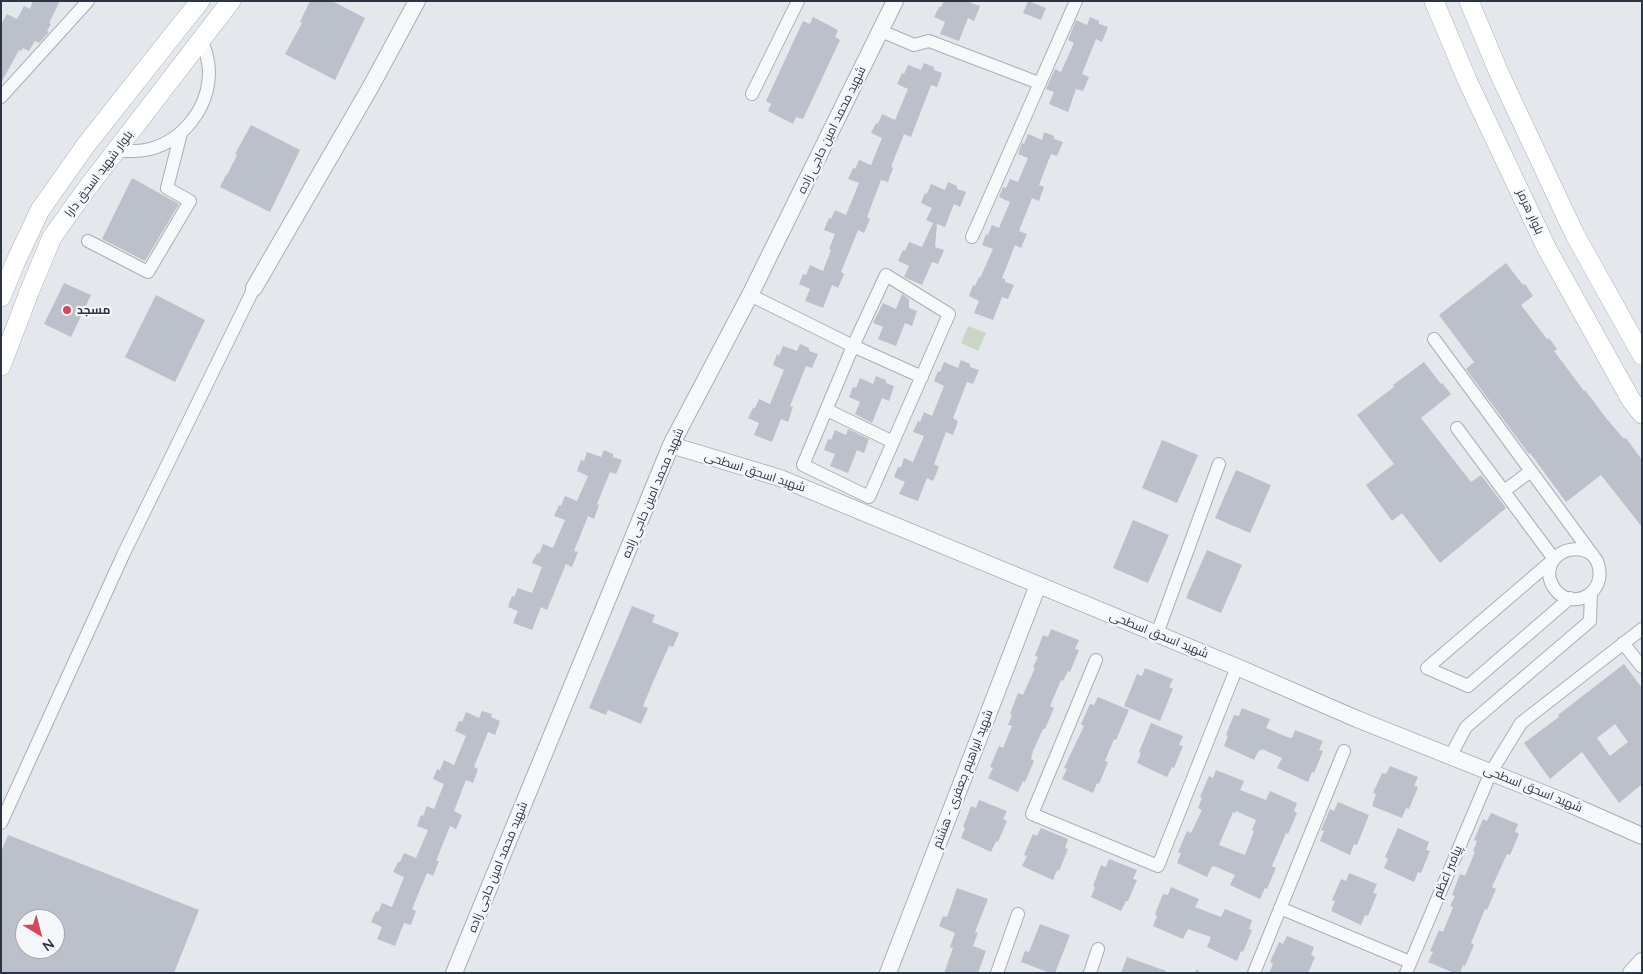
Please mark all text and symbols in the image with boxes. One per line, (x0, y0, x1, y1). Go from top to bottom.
street label: شهید محمد امین حاجی زاده (795, 64, 869, 196)
street label: بلوار شهید اسحق دارا (62, 128, 136, 220)
street label: بلوار هرمز (1513, 187, 1547, 237)
place label: مسجد (77, 303, 110, 317)
marker: مسجد (61, 304, 73, 316)
street label: شهید محمد امین حاجی زاده (619, 426, 687, 560)
street label: شهید اسحق اسطحی (703, 449, 807, 495)
street label: شهید اسحق اسطحی (1107, 609, 1211, 661)
street label: شهید ابراهیم جعفری - هشتم (930, 708, 996, 850)
street label: شهید اسحق اسطحی (1481, 763, 1585, 815)
street label: شهید محمد امین حاجی زاده (465, 799, 531, 935)
street label: پیامبر اعظم (1431, 844, 1465, 900)
north arrow (15, 909, 65, 959)
text: N (39, 935, 58, 955)

